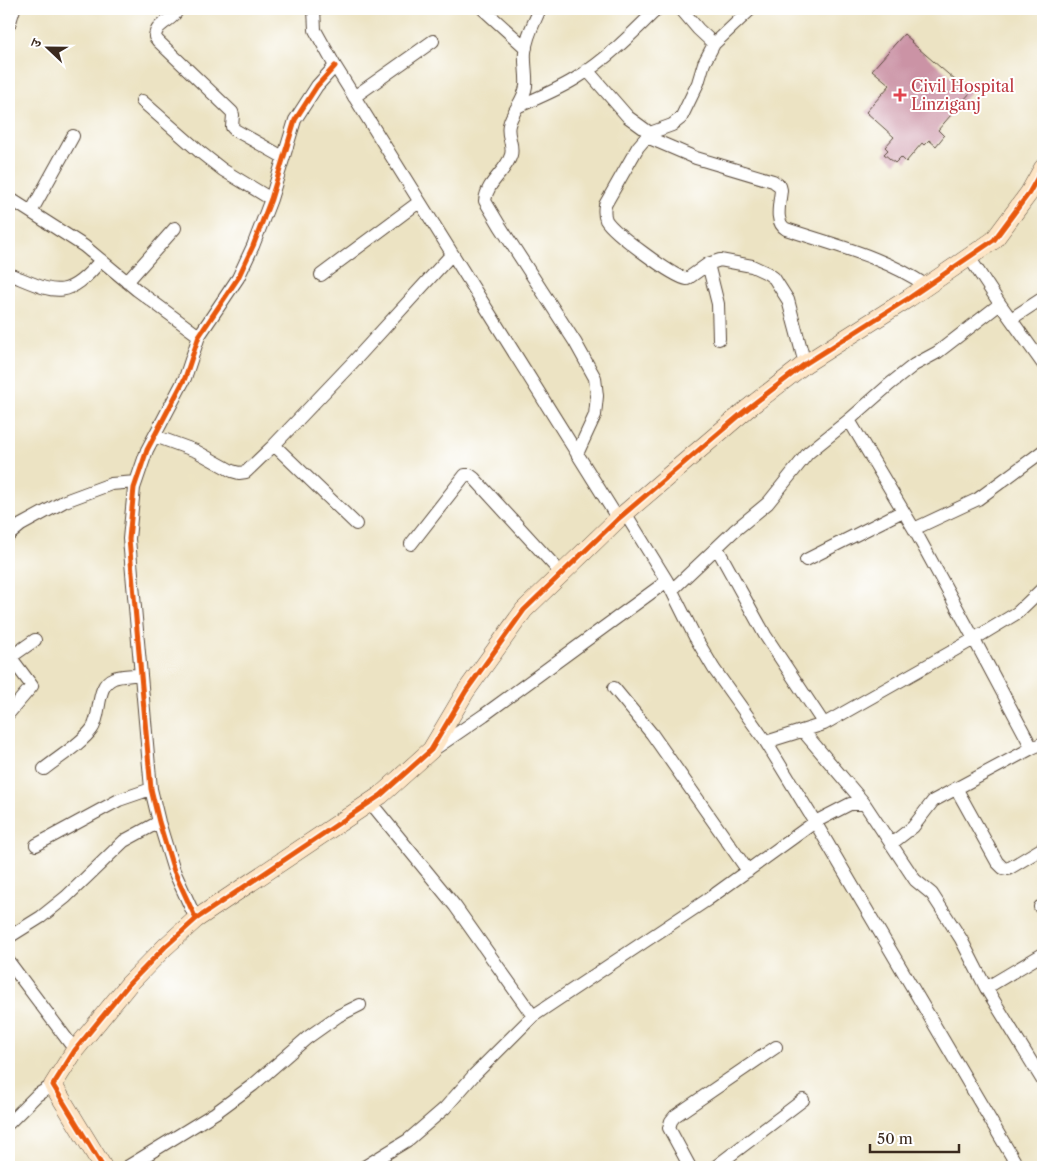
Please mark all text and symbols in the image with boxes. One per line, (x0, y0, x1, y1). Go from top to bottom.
north arrow (22, 22, 72, 72)
text: उ (26, 36, 46, 51)
place label: Civil Hospital Linziganj (911, 76, 1015, 114)
marker: Civil Hospital Linziganj (893, 88, 907, 102)
scale bar (870, 1121, 958, 1153)
text: 50 m (877, 1129, 913, 1148)

